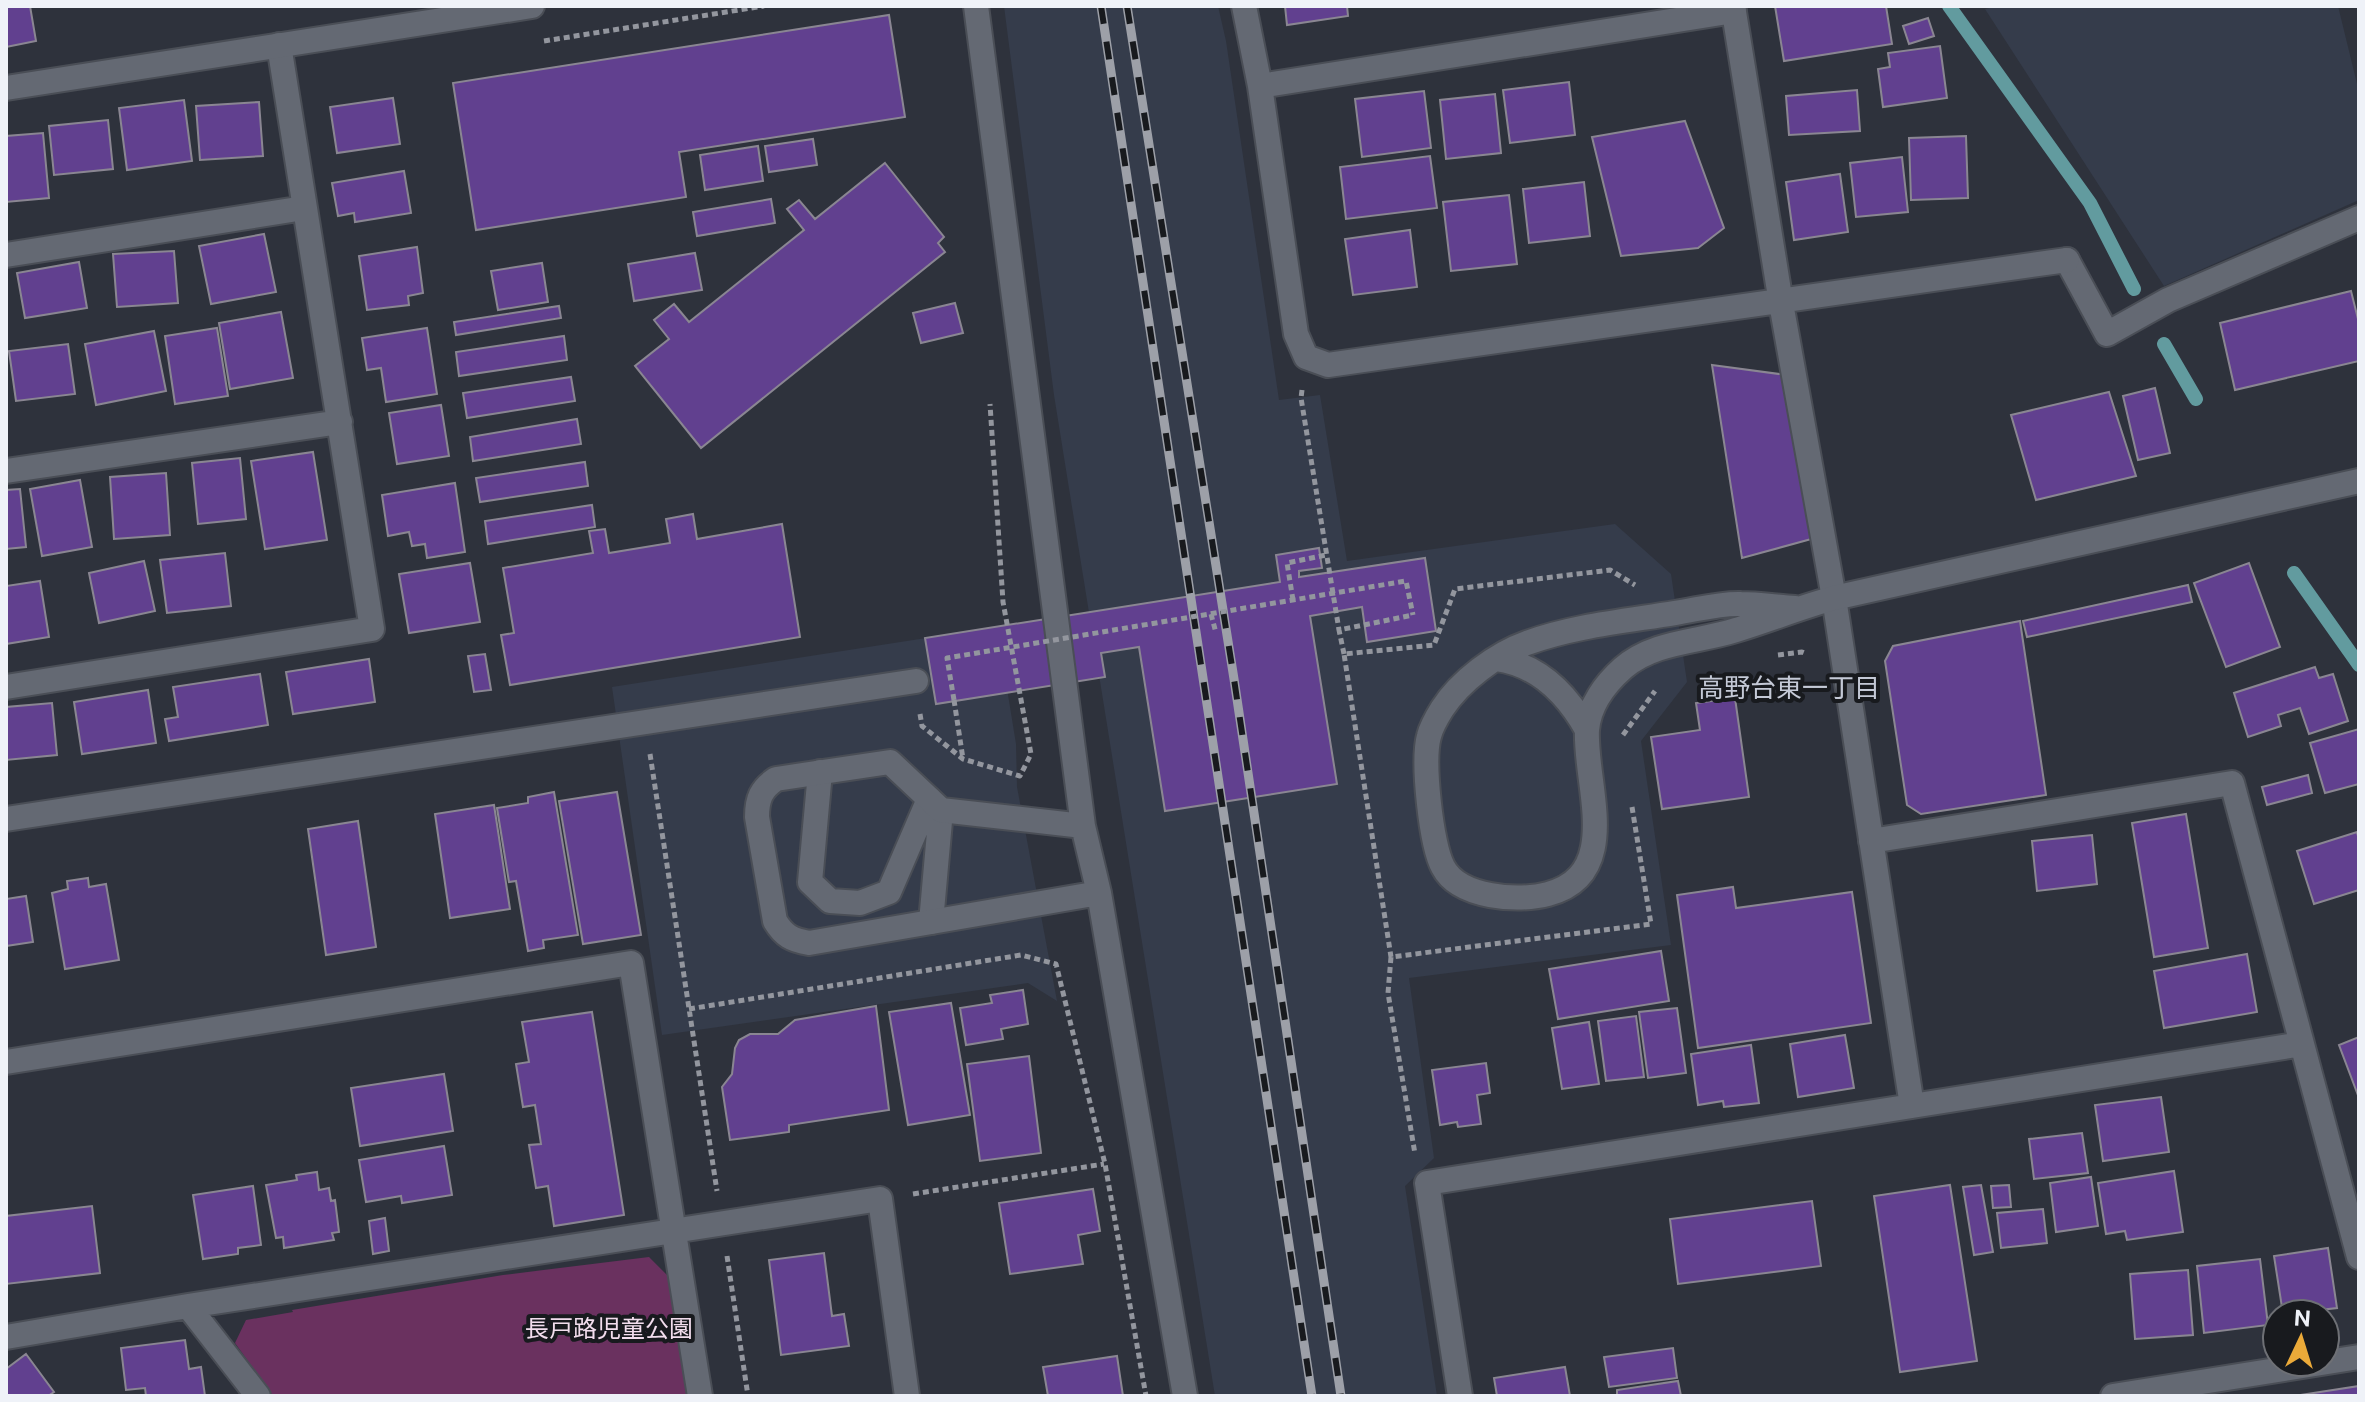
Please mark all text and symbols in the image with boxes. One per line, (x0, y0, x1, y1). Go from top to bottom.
district label: 高野台東一丁目 (1698, 672, 1880, 703)
north arrow (2261, 1298, 2341, 1378)
text: N (2293, 1304, 2312, 1332)
park label: 長戸路児童公園 (525, 1314, 693, 1342)

